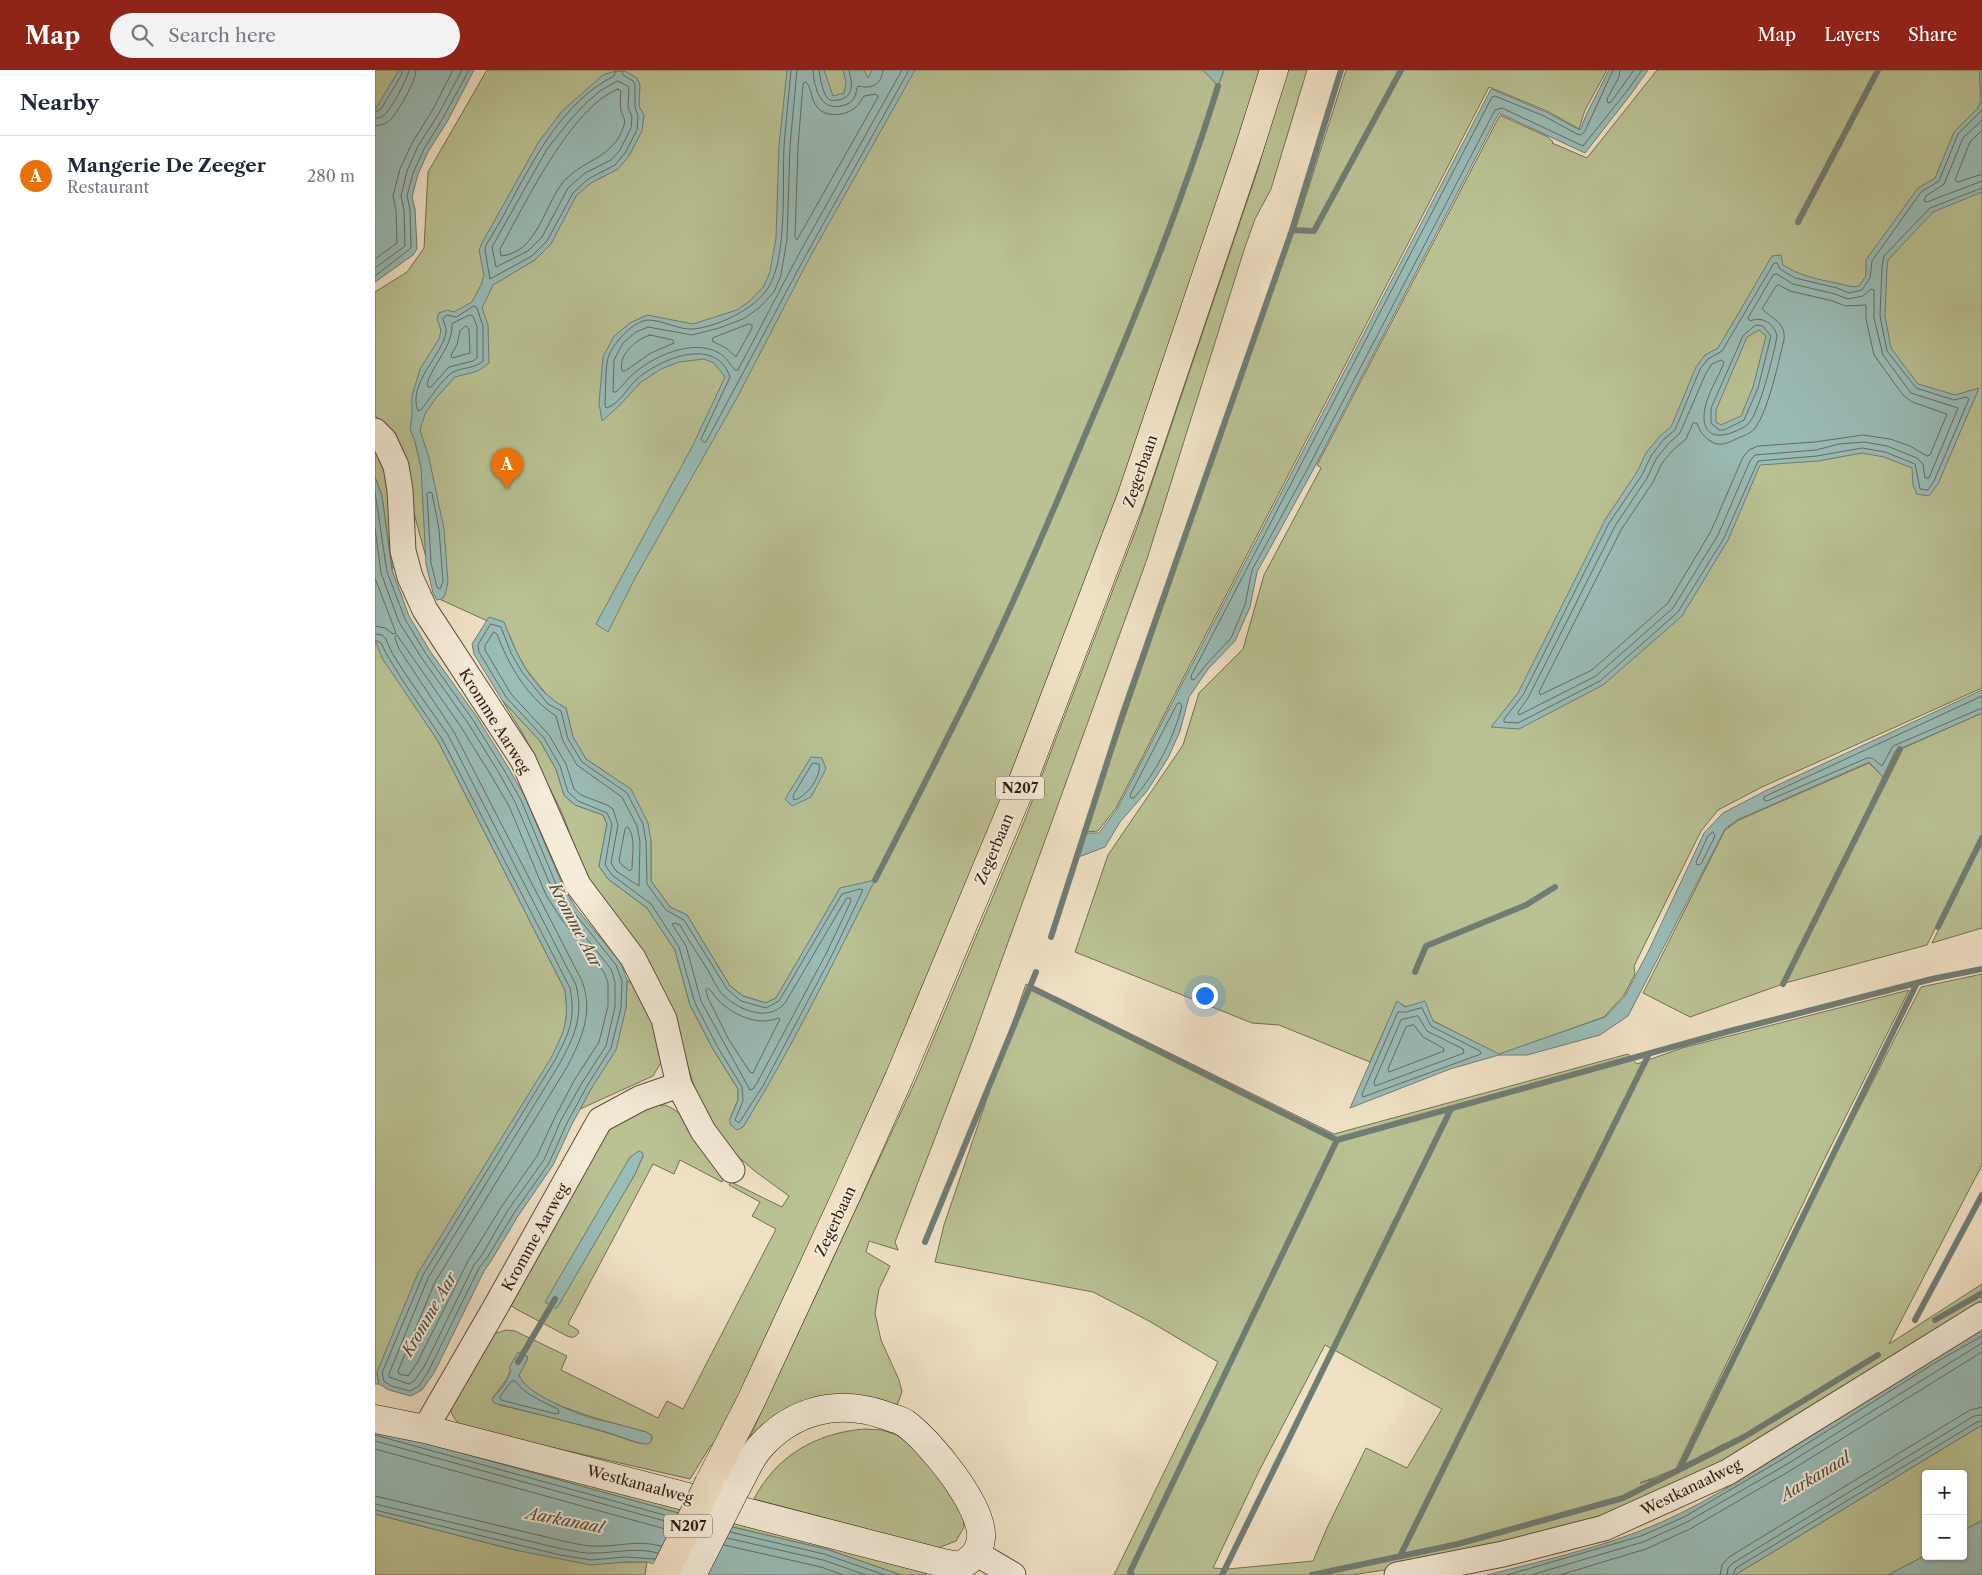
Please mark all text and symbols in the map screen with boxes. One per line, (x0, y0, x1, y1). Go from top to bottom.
search box (110, 13, 460, 58)
text: Map (25, 21, 80, 50)
icon: search (128, 21, 156, 49)
text: Search here (168, 24, 276, 47)
text: Map (1758, 24, 1796, 46)
text: Layers (1824, 24, 1880, 46)
text: Share (1908, 24, 1957, 46)
text: Nearby (20, 90, 99, 115)
text: Mangerie De Zeeger (67, 154, 266, 177)
text: A (30, 166, 42, 186)
text: 280 m (307, 166, 355, 186)
text: Restaurant (67, 177, 149, 197)
street label: Zegerbaan (1119, 432, 1161, 510)
pin: A (491, 448, 523, 489)
street label: Kromme Aarweg (455, 665, 535, 777)
road number: N207 (996, 776, 1044, 800)
street label: Zegerbaan (971, 810, 1018, 887)
water label: Kromme Aar (544, 877, 608, 972)
your location (1192, 983, 1218, 1009)
street label: Kromme Aarweg (498, 1180, 573, 1294)
street label: Zegerbaan (810, 1182, 860, 1259)
water label: Kromme Aar (396, 1267, 462, 1361)
water label: Aarkanaal (1774, 1446, 1855, 1506)
street label: Westkanaalweg (1637, 1454, 1744, 1520)
street label: Westkanaalweg (584, 1460, 695, 1507)
map controls (1922, 1470, 1967, 1560)
button: + (1922, 1470, 1967, 1515)
water label: Aarkanaal (522, 1502, 607, 1538)
road number: N207 (664, 1514, 712, 1538)
button: − (1922, 1515, 1967, 1560)

